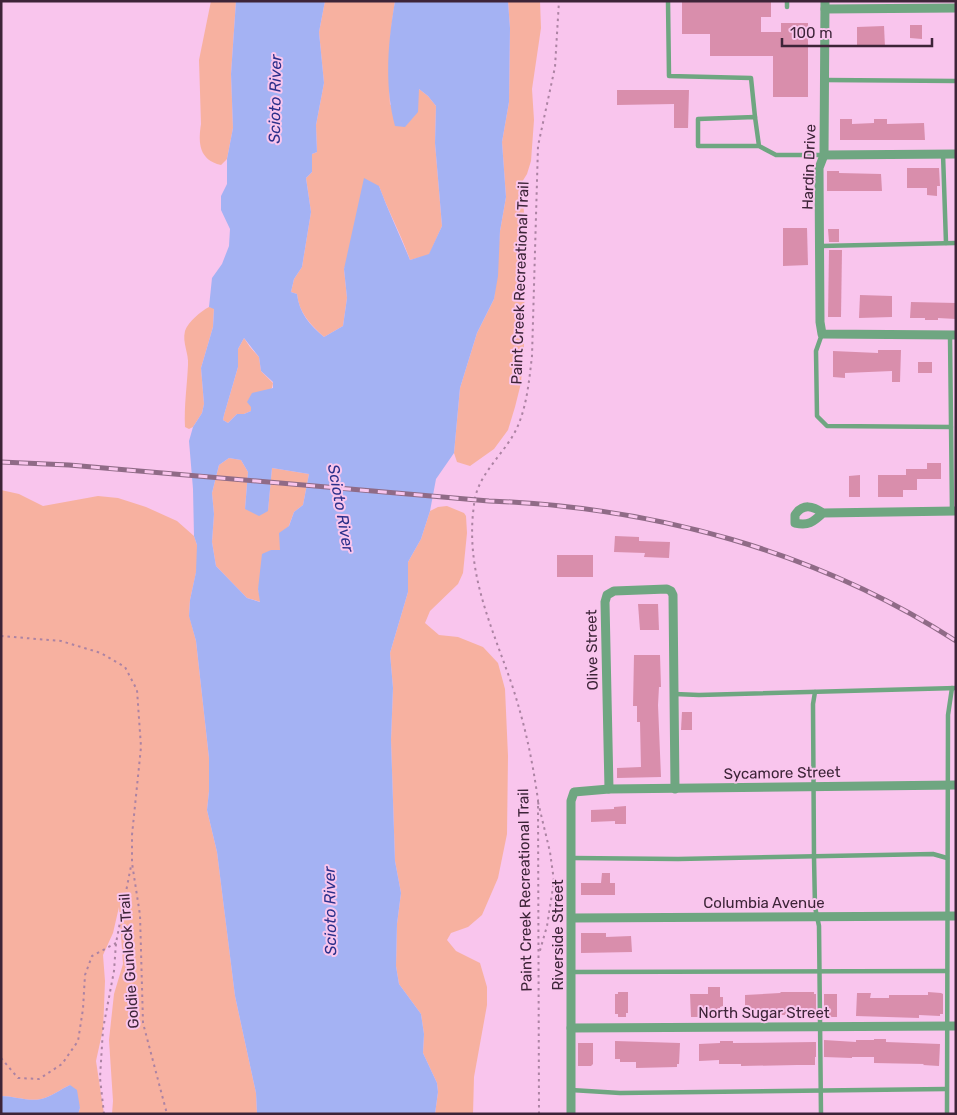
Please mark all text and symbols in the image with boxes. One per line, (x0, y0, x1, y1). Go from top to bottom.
scale bar (782, 15, 932, 47)
text: 100 m (790, 24, 832, 42)
water label: Scioto River (265, 53, 285, 144)
street label: Hardin Drive (799, 124, 819, 210)
street label: Paint Creek Recreational Trail (507, 181, 533, 385)
water label: Scioto River (324, 463, 358, 554)
street label: Olive Street (582, 609, 602, 691)
street label: Sycamore Street (723, 763, 841, 783)
street label: Paint Creek Recreational Trail (514, 788, 536, 992)
water label: Scioto River (320, 865, 340, 956)
street label: Riverside Street (549, 879, 567, 991)
street label: Goldie Gunlock Trail (115, 893, 143, 1029)
street label: Columbia Avenue (703, 894, 825, 912)
street label: North Sugar Street (698, 1004, 830, 1022)

